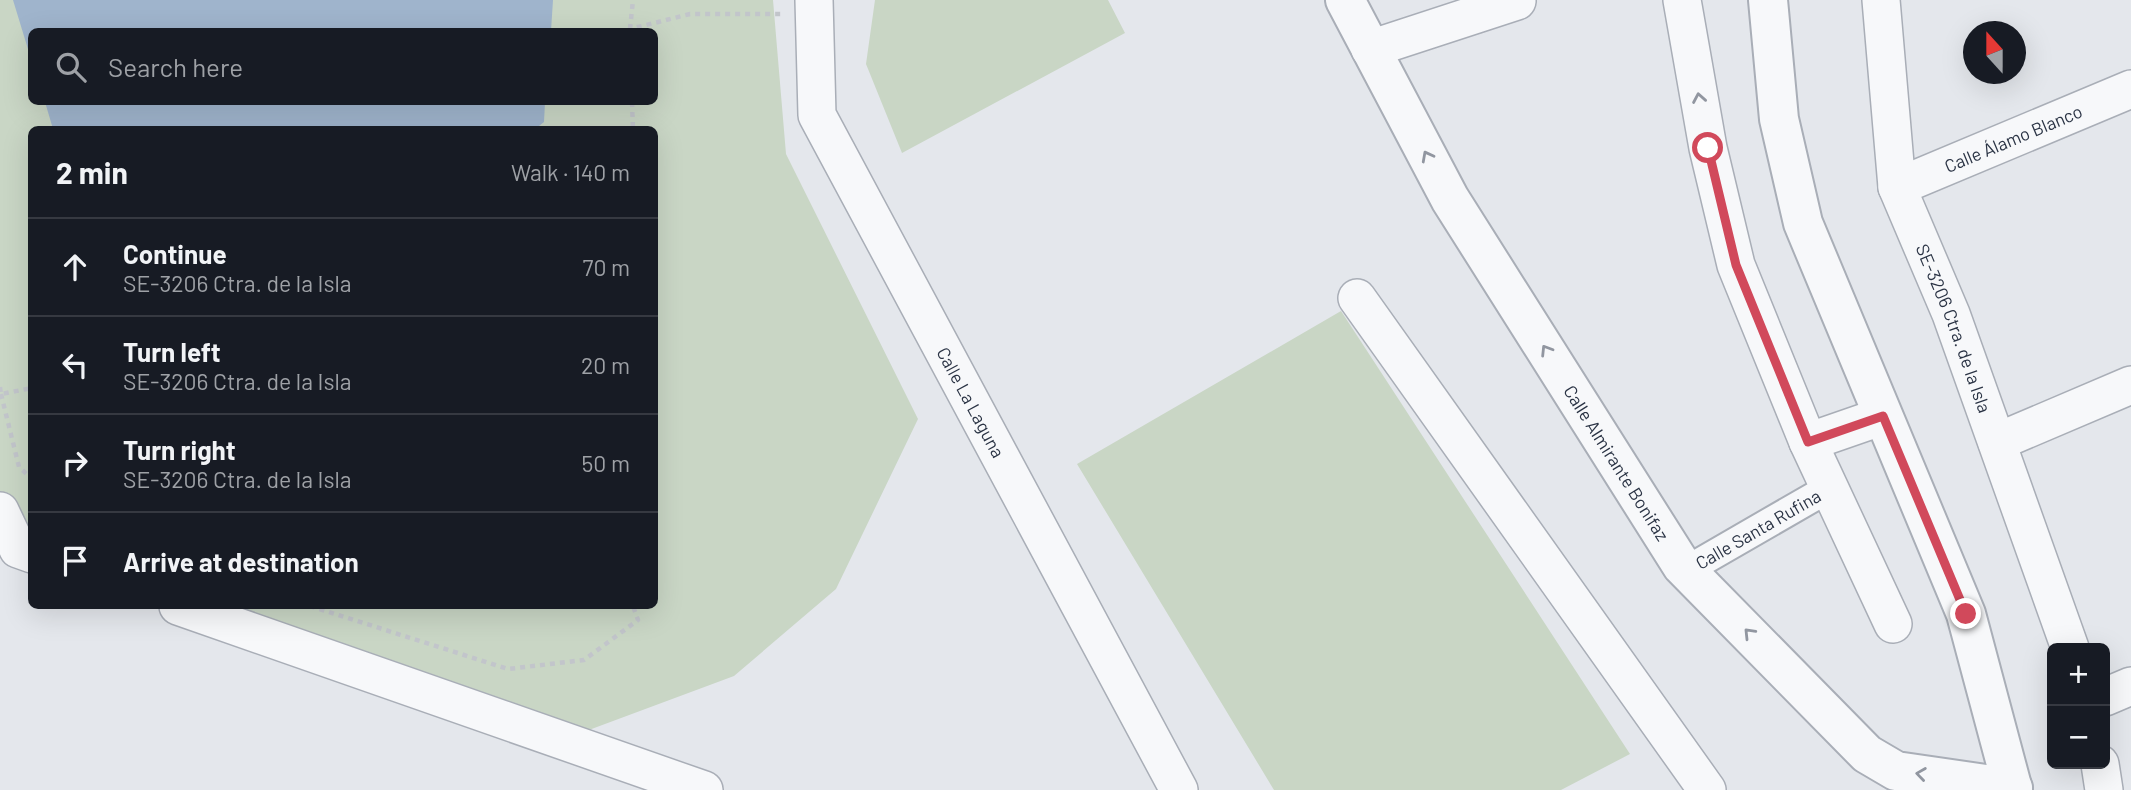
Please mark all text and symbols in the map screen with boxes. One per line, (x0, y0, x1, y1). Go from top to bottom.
north arrow (1963, 21, 2026, 84)
search box (28, 28, 658, 105)
icon: search (52, 48, 90, 86)
text: Search here (108, 51, 243, 82)
one-way arrow (1692, 92, 1707, 104)
street label: Calle Álamo Blanco (1941, 100, 2085, 177)
route start (1692, 132, 1723, 163)
one-way arrow (1422, 151, 1435, 163)
text: 2 min (56, 154, 128, 190)
text: Walk · 140 m (511, 158, 630, 186)
text: Continue (123, 238, 227, 269)
street label: SE-3206 Ctra. de la Isla (1911, 240, 1996, 416)
icon: ahead (56, 248, 94, 286)
text: 70 m (583, 253, 630, 281)
text: SE-3206 Ctra. de la Isla (123, 269, 352, 297)
text: Turn left (123, 336, 221, 367)
street label: Calle La Laguna (932, 343, 1010, 461)
one-way arrow (1541, 345, 1554, 358)
icon: left (56, 346, 94, 384)
text: 20 m (581, 351, 630, 379)
text: SE-3206 Ctra. de la Isla (123, 367, 352, 395)
street label: Calle Almirante Bonifaz (1559, 381, 1674, 545)
text: Turn right (123, 434, 236, 465)
icon: right (56, 444, 94, 482)
text: 50 m (582, 449, 630, 477)
text: SE-3206 Ctra. de la Isla (123, 465, 352, 493)
street label: Calle Santa Rufina (1691, 484, 1825, 574)
icon: arrive (56, 542, 94, 580)
text: Arrive at destination (123, 546, 359, 577)
route end (1950, 598, 1981, 629)
one-way arrow (1745, 628, 1758, 641)
map controls (2047, 643, 2110, 769)
button: + (2047, 643, 2110, 706)
button: − (2047, 706, 2110, 769)
one-way arrow (1915, 767, 1927, 782)

